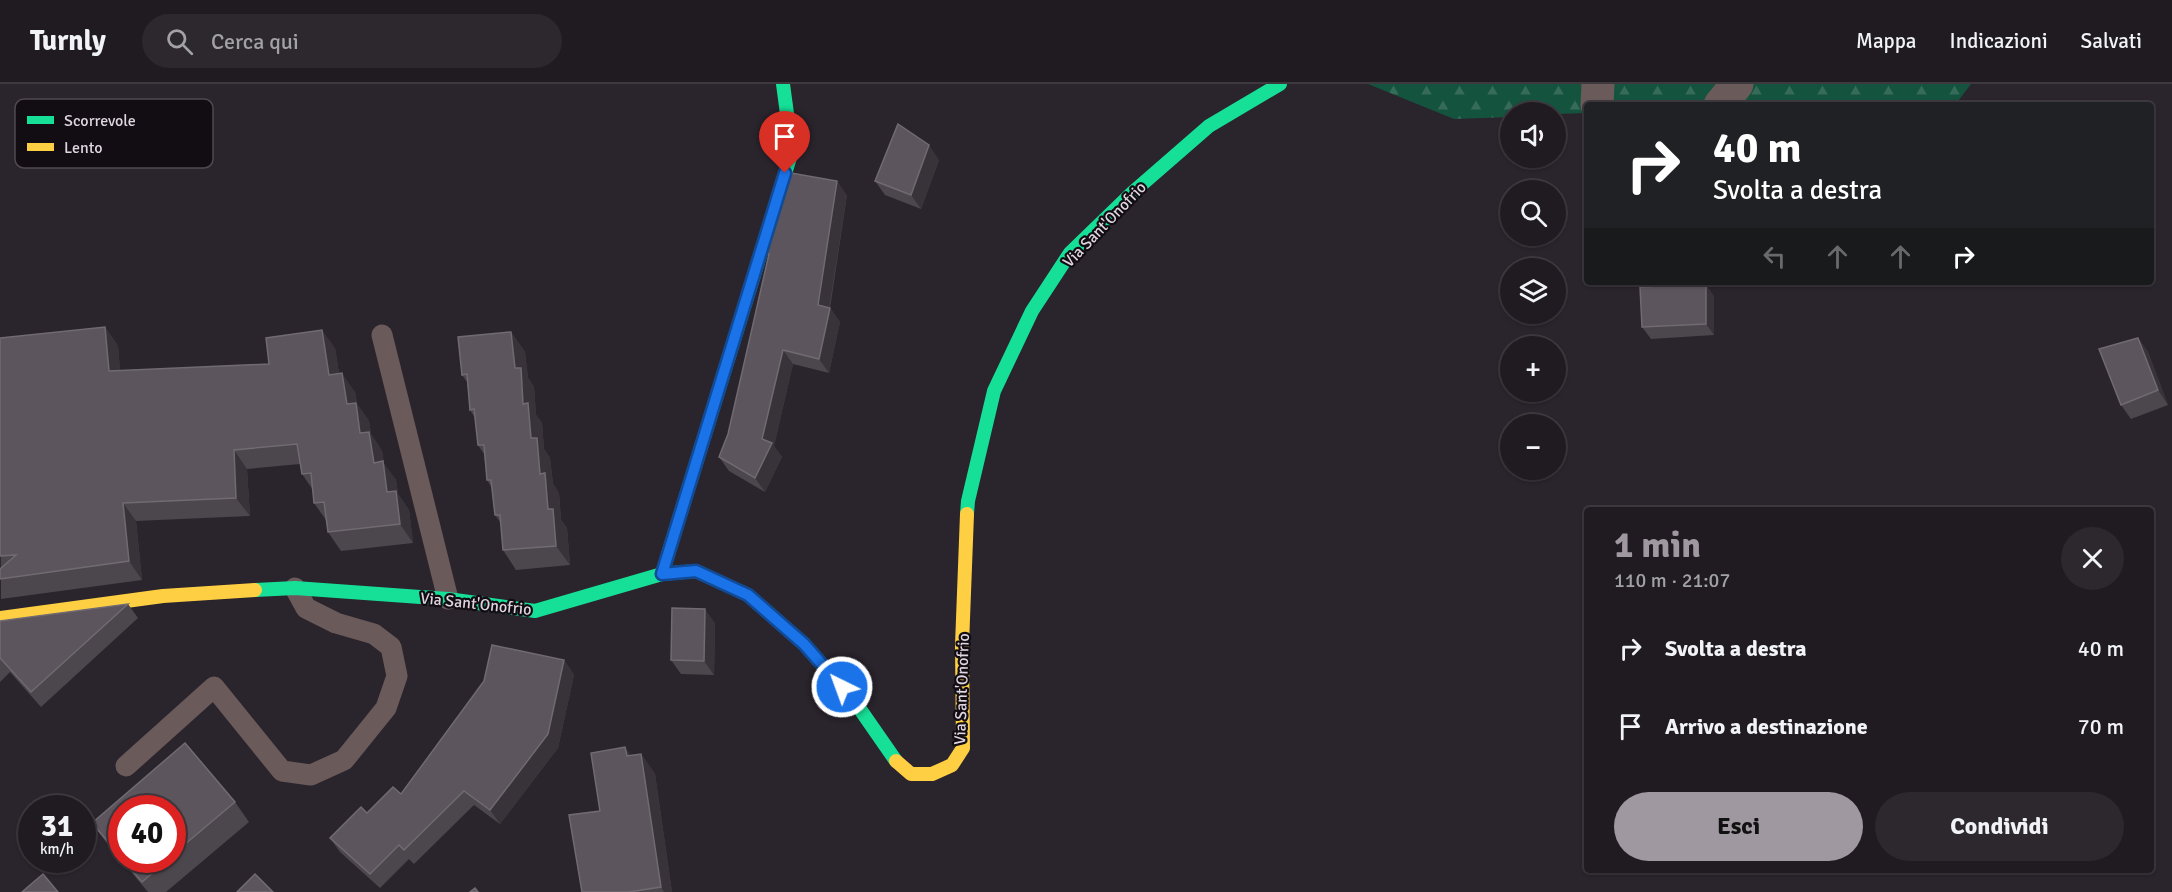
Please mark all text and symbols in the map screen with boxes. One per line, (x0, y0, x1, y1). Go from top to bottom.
search box (142, 14, 562, 68)
text: Turnly (30, 24, 106, 58)
icon: search (163, 25, 196, 58)
text: Cerca qui (211, 28, 299, 55)
text: Mappa (1856, 28, 1917, 54)
text: Indicazioni (1950, 28, 2048, 54)
text: Salvati (2081, 28, 2142, 54)
legend (15, 99, 213, 168)
map controls (1500, 102, 1566, 480)
button: sound (1500, 102, 1566, 168)
text: Scorrevole (64, 111, 136, 131)
pin (759, 111, 810, 173)
icon: arrive (768, 120, 801, 153)
text: 40 m (1713, 123, 1802, 174)
icon: right (1614, 126, 1692, 204)
text: Lento (64, 138, 102, 158)
text: Svolta a destra (1713, 174, 1882, 207)
street label: Via Sant'Onofrio (1059, 178, 1151, 272)
button: search (1500, 180, 1566, 246)
icon: left (1758, 240, 1791, 273)
icon: ahead (1821, 240, 1854, 273)
icon: ahead (1884, 240, 1917, 273)
icon: right (1947, 240, 1980, 273)
button: layers (1500, 258, 1566, 324)
button: + (1500, 336, 1566, 402)
button: − (1500, 414, 1566, 480)
text: 1 min (1614, 523, 1701, 568)
button: close (2061, 527, 2124, 590)
text: 110 m · 21:07 (1614, 568, 1730, 593)
street label: Via Sant'Onofrio (419, 588, 532, 620)
icon: right (1614, 632, 1647, 665)
street label: Via Sant'Onofrio (950, 633, 974, 745)
text: Svolta a destra (1665, 635, 1806, 662)
text: 40 m (2078, 635, 2124, 662)
position arrow (810, 655, 874, 719)
icon: arrive (1614, 710, 1647, 743)
text: Arrivo a destinazione (1665, 713, 1868, 740)
text: 70 m (2078, 713, 2124, 740)
button: Esci (1614, 792, 1863, 861)
button: Condividi (1875, 792, 2124, 861)
speed limit sign: 40 (108, 795, 186, 873)
text: 31 (41, 808, 73, 845)
text: km/h (40, 840, 74, 858)

